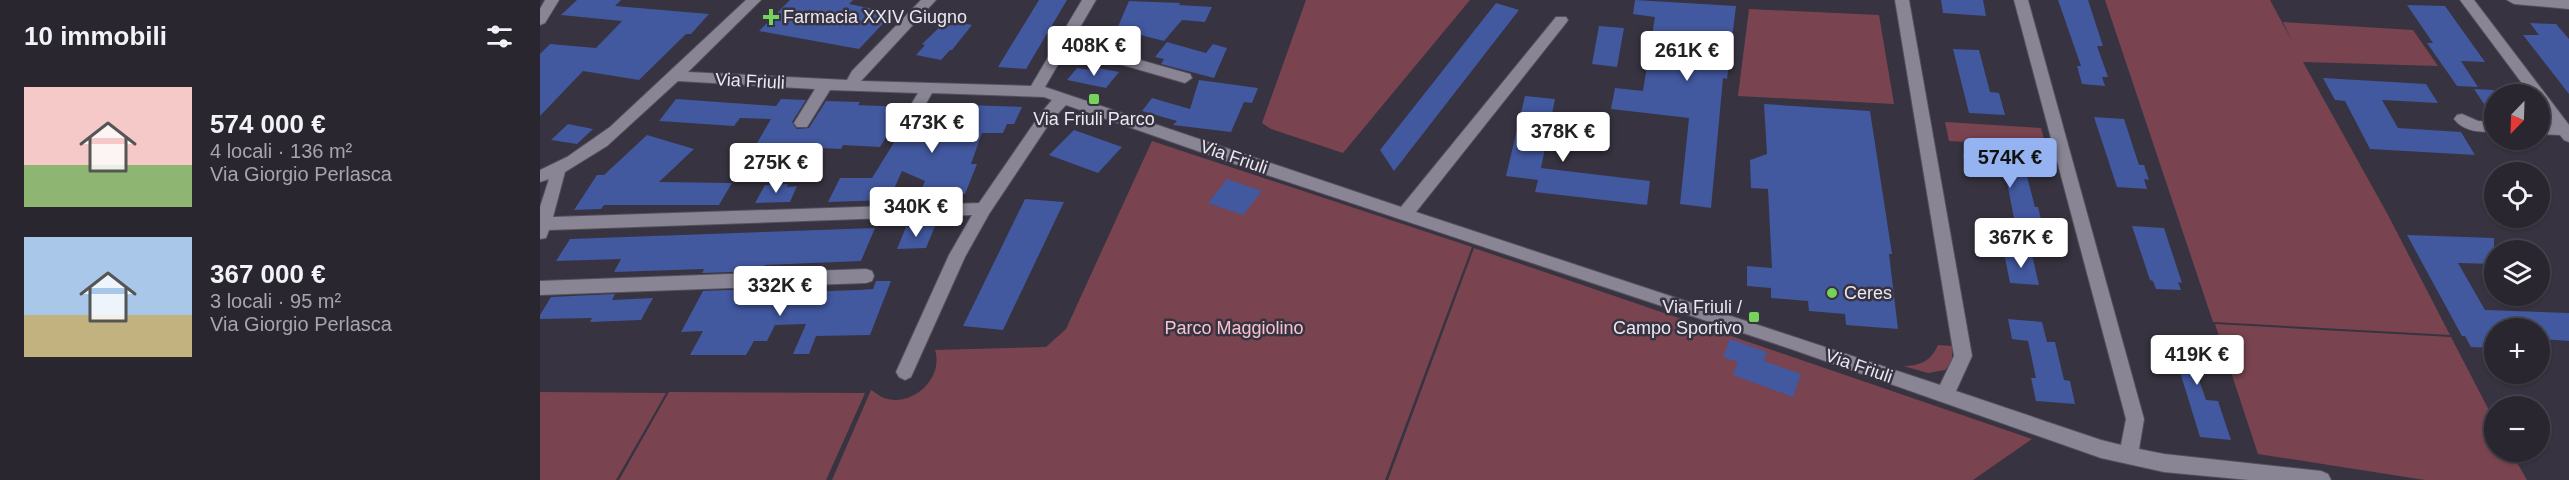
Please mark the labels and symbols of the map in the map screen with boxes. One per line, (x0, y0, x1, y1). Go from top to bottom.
place label: Farmacia XXIV Giugno (783, 7, 967, 27)
marker: Farmacia XXIV Giugno (764, 10, 778, 24)
pin: 408K € (1045, 26, 1143, 77)
pin: 261K € (1638, 31, 1736, 82)
street label: Via Friuli (715, 69, 785, 93)
north arrow (2484, 84, 2550, 150)
marker: Via Friuli Parco (1087, 92, 1101, 106)
pin: 473K € (883, 103, 981, 154)
place label: Via Friuli Parco (1033, 109, 1155, 129)
pin: 378K € (1514, 112, 1612, 163)
street label: Via Friuli (1198, 136, 1270, 178)
pin: 574K € (1961, 138, 2059, 189)
pin: 275K € (727, 143, 825, 194)
pin: 340K € (867, 187, 965, 238)
pin: 367K € (1972, 218, 2070, 269)
pin: 332K € (731, 266, 829, 317)
place label: Ceres (1844, 283, 1892, 303)
marker: Ceres (1825, 286, 1839, 300)
place label: Via Friuli / Campo Sportivo (1613, 297, 1742, 338)
marker: Via Friuli / Campo Sportivo (1747, 310, 1761, 324)
park label: Parco Maggiolino (1164, 318, 1304, 338)
pin: 419K € (2148, 335, 2246, 386)
street label: Via Friuli (1823, 345, 1895, 387)

